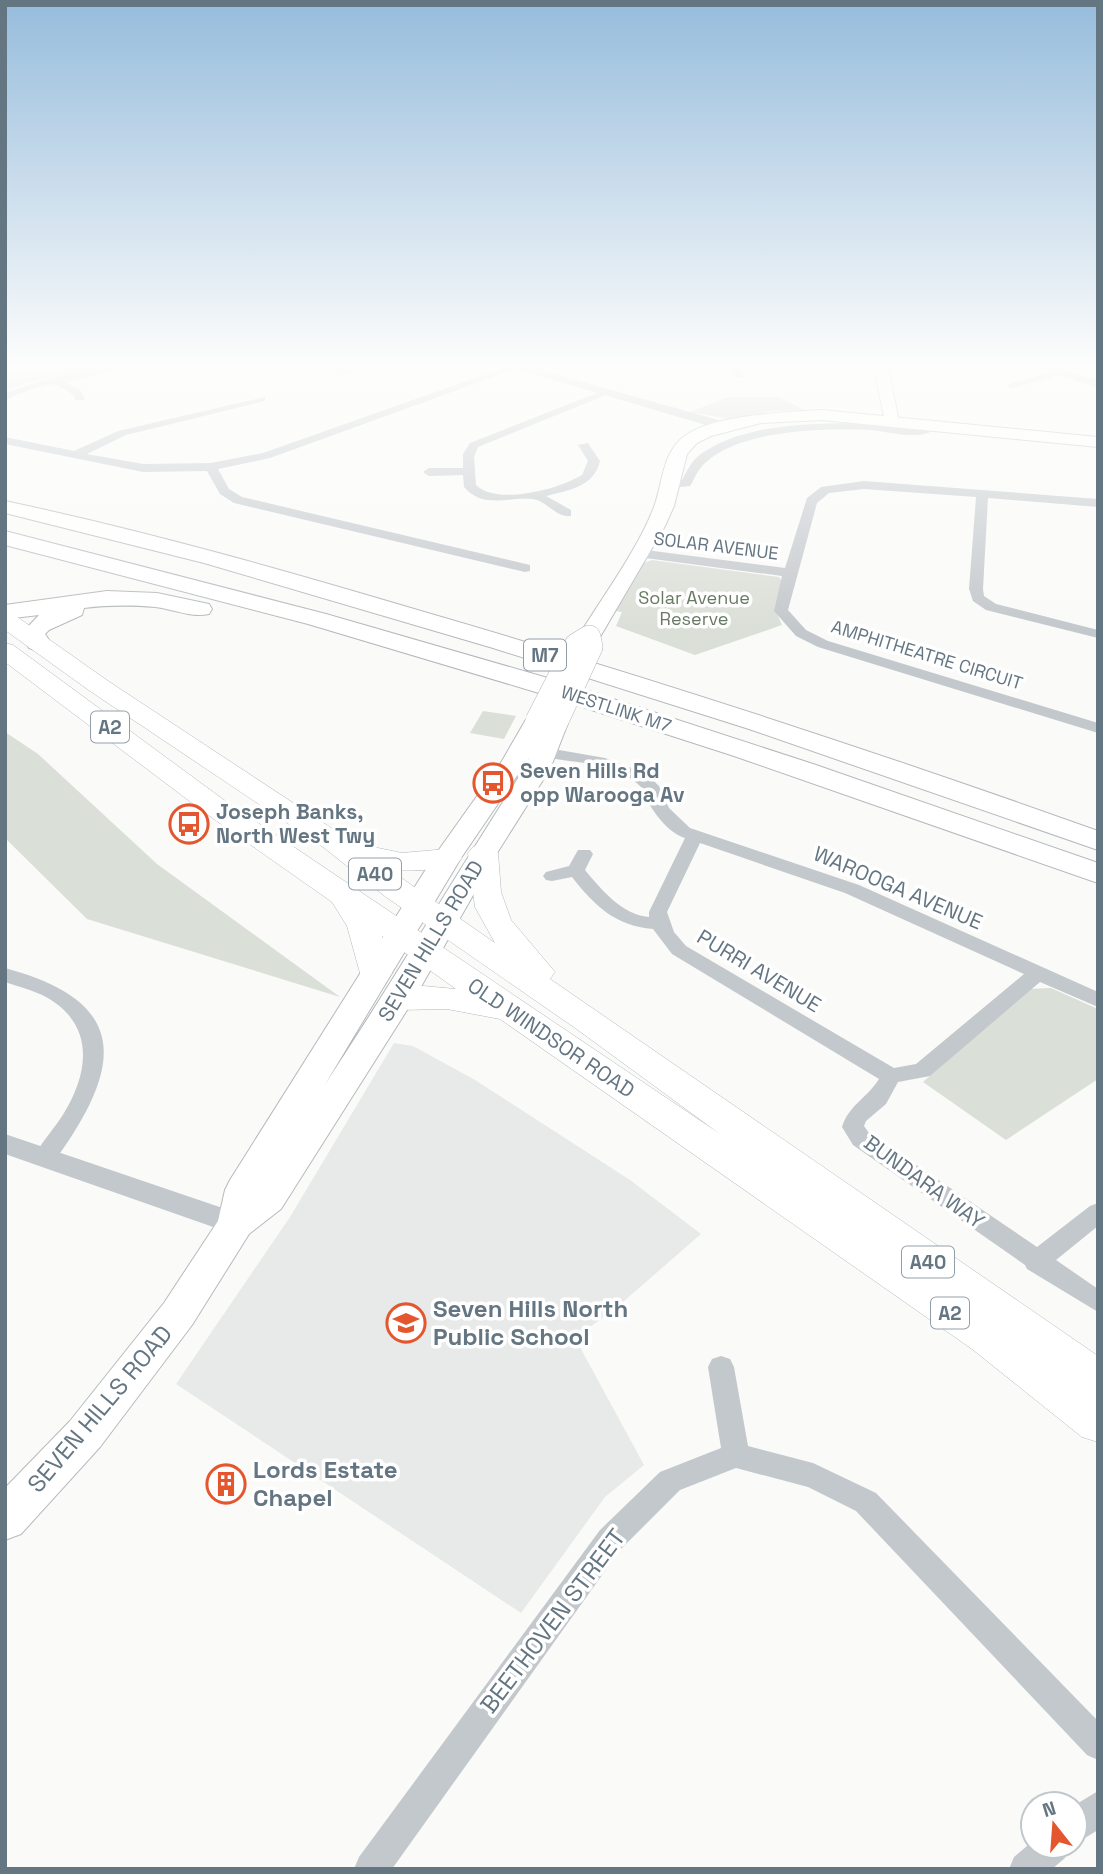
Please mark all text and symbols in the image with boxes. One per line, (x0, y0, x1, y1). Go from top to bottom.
street label: SOLAR AVENUE (652, 526, 780, 565)
park label: Solar Avenue Reserve (638, 586, 750, 630)
street label: AMPHITHEATRE CIRCUIT (829, 614, 1026, 695)
road number: M7 (524, 640, 566, 670)
street label: WESTLINK M7 (558, 680, 674, 737)
road number: A2 (91, 712, 129, 742)
place label: Seven Hills Rd opp Warooga Av (520, 757, 685, 808)
bus stop icon: Seven Hills Rd opp Warooga Av (472, 762, 514, 804)
place label: Joseph Banks, North West Twy (216, 798, 375, 849)
bus stop icon: Joseph Banks, North West Twy (168, 803, 210, 845)
street label: WAROOGA AVENUE (810, 840, 987, 935)
street label: SEVEN HILLS ROAD (372, 855, 489, 1026)
road number: A40 (349, 859, 401, 890)
street label: PURRI AVENUE (692, 923, 826, 1018)
street label: OLD WINDSOR ROAD (463, 972, 640, 1104)
street label: BUNDARA WAY (859, 1129, 990, 1234)
road number: A40 (902, 1246, 954, 1278)
place label: Seven Hills North Public School (433, 1293, 628, 1352)
road number: A2 (931, 1298, 969, 1329)
school or university icon: Seven Hills North Public School (385, 1302, 427, 1344)
street label: SEVEN HILLS ROAD (20, 1319, 179, 1499)
place label: Lords Estate Chapel (253, 1454, 398, 1513)
building icon: Lords Estate Chapel (205, 1463, 247, 1505)
street label: BEETHOVEN STREET (473, 1522, 632, 1719)
north arrow (1019, 1790, 1089, 1860)
text: N (1039, 1795, 1059, 1823)

